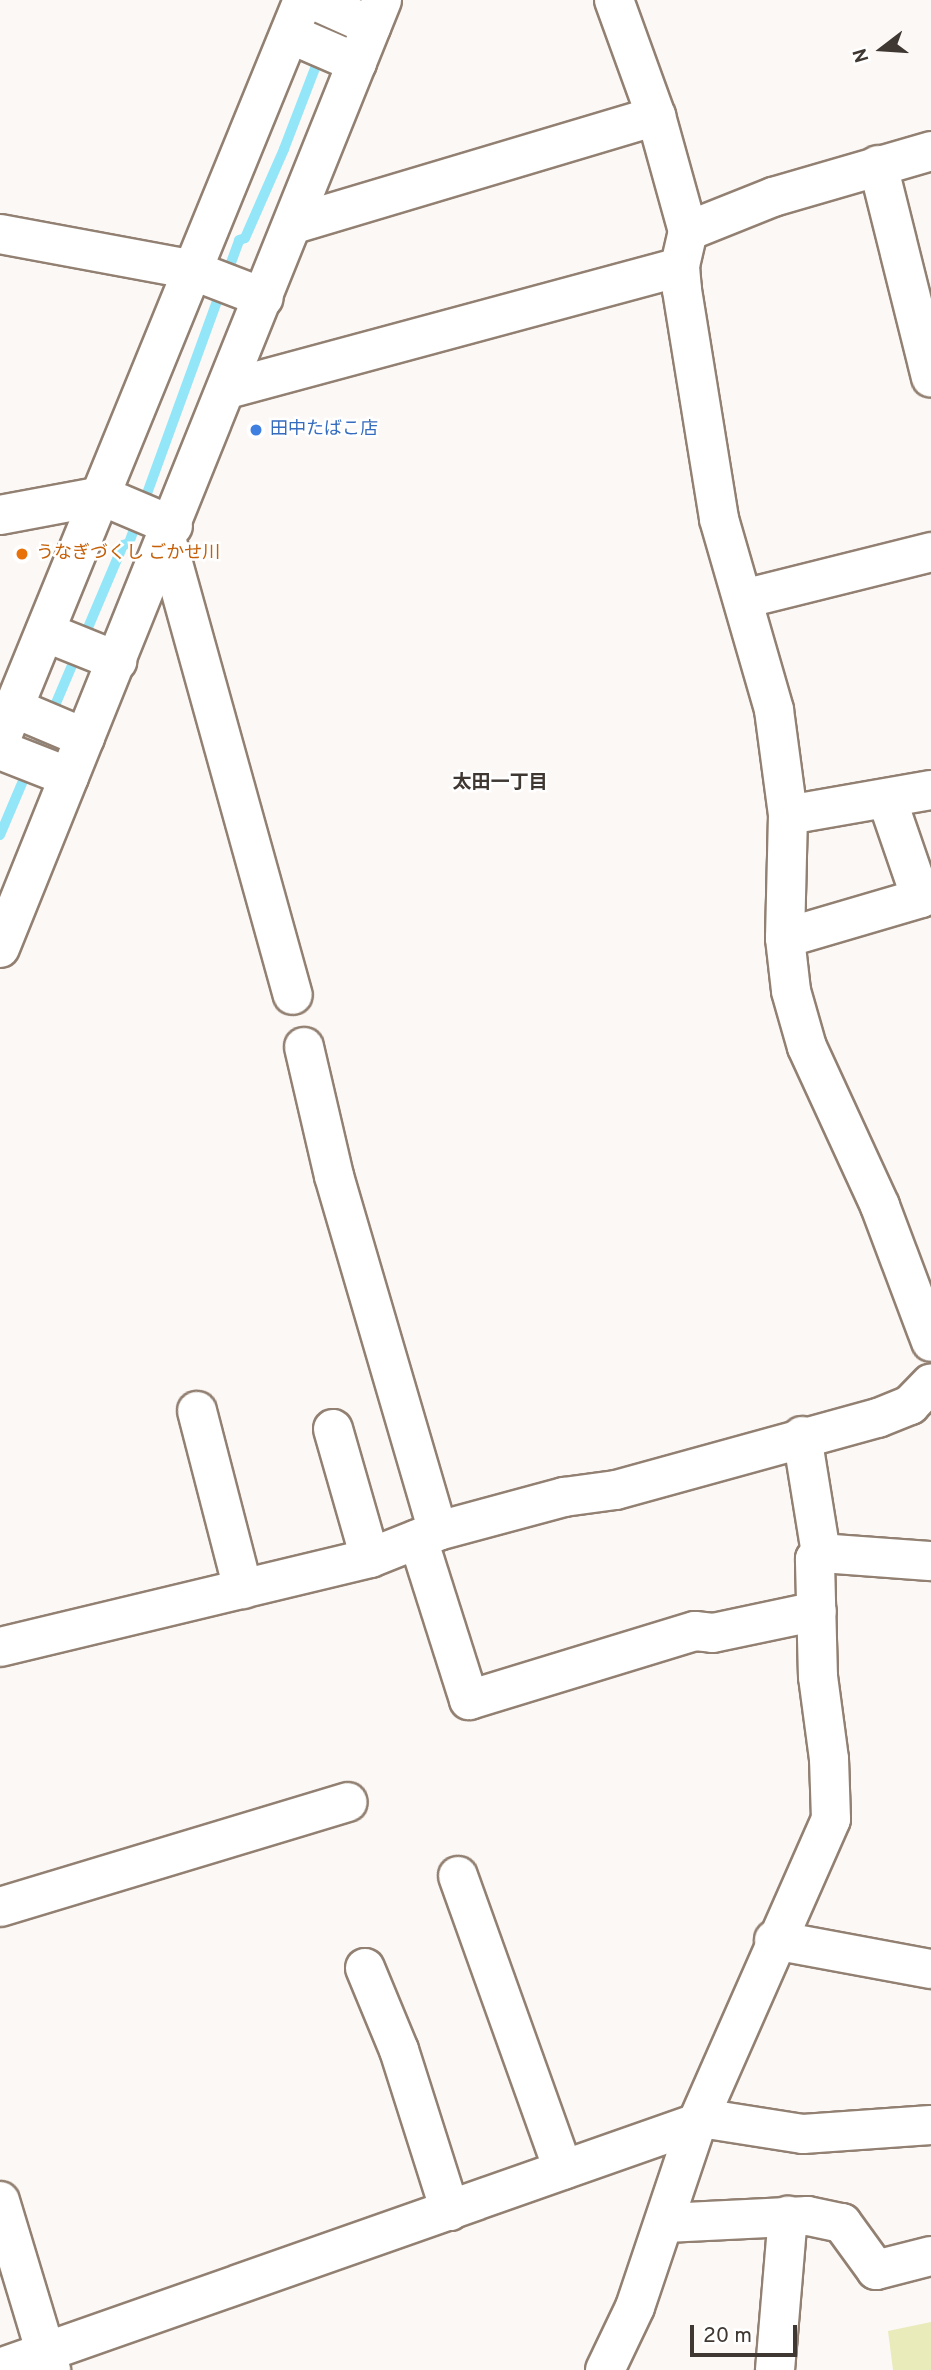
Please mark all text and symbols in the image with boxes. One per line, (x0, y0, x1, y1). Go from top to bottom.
north arrow (847, 14, 917, 84)
text: N (848, 45, 875, 65)
place label: 田中たばこ店 (270, 419, 378, 441)
marker: 田中たばこ店 (248, 422, 264, 438)
place label: うなぎづくし ごかせ川 (36, 543, 220, 565)
marker: うなぎづくし ごかせ川 (14, 546, 30, 562)
district label: 太田一丁目 (453, 773, 547, 795)
scale bar (693, 2310, 800, 2354)
text: 20 m (703, 2323, 752, 2350)

